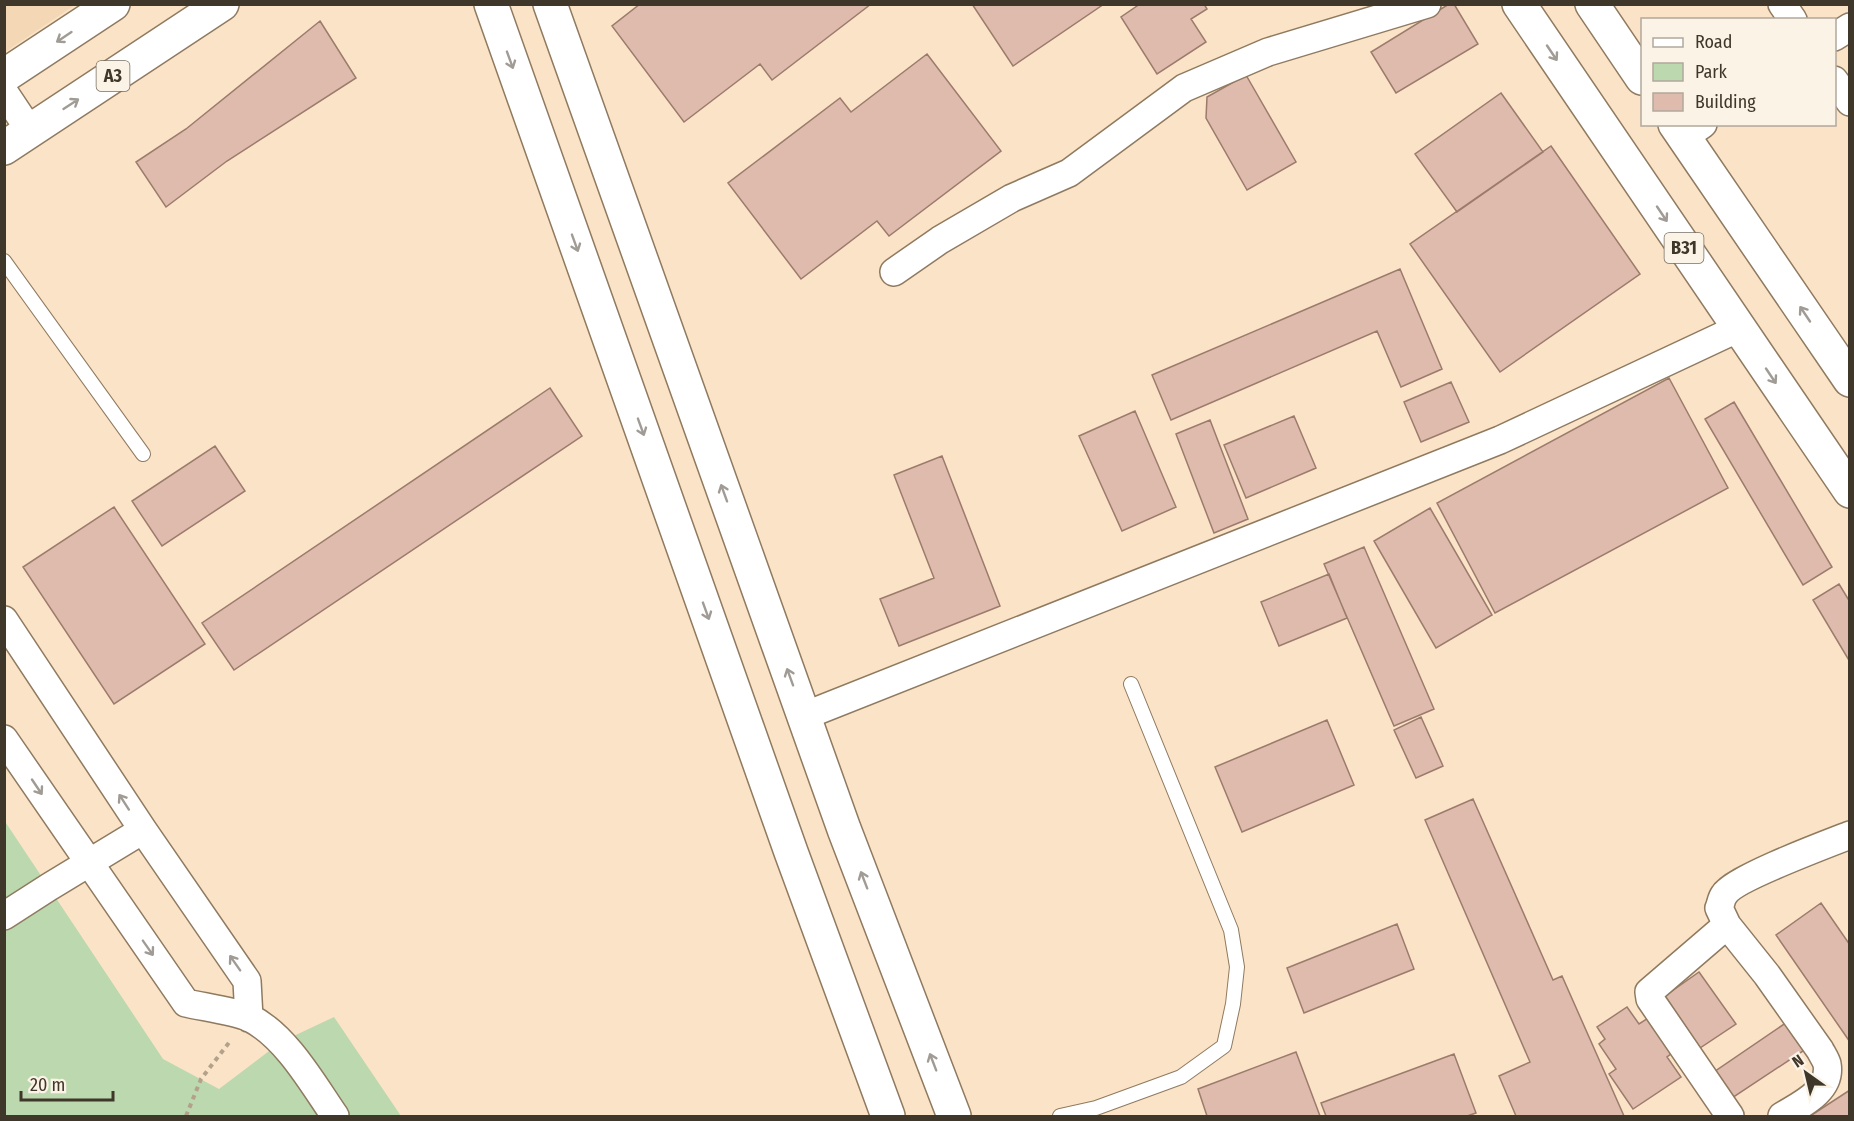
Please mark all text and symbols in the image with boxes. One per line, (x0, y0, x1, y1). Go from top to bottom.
legend (1641, 18, 1836, 126)
one-way arrow (56, 31, 73, 43)
text: Road (1695, 31, 1732, 53)
one-way arrow (1546, 44, 1558, 61)
one-way arrow (506, 50, 517, 69)
road number: A3 (96, 61, 130, 91)
text: Park (1695, 61, 1728, 83)
text: Building (1695, 91, 1756, 113)
one-way arrow (62, 98, 78, 110)
one-way arrow (1655, 206, 1668, 223)
road number: B31 (1664, 233, 1704, 263)
one-way arrow (571, 234, 582, 252)
one-way arrow (1799, 307, 1811, 323)
one-way arrow (1765, 367, 1777, 383)
one-way arrow (636, 417, 647, 436)
one-way arrow (718, 484, 729, 503)
one-way arrow (701, 601, 712, 620)
one-way arrow (783, 668, 794, 687)
one-way arrow (31, 779, 43, 795)
one-way arrow (118, 794, 130, 811)
one-way arrow (857, 871, 868, 890)
one-way arrow (142, 940, 154, 956)
one-way arrow (228, 955, 240, 972)
north arrow (1776, 1043, 1836, 1103)
text: N (1789, 1050, 1807, 1072)
one-way arrow (927, 1053, 938, 1072)
scale bar (21, 1064, 112, 1102)
text: 20 m (30, 1074, 65, 1096)

